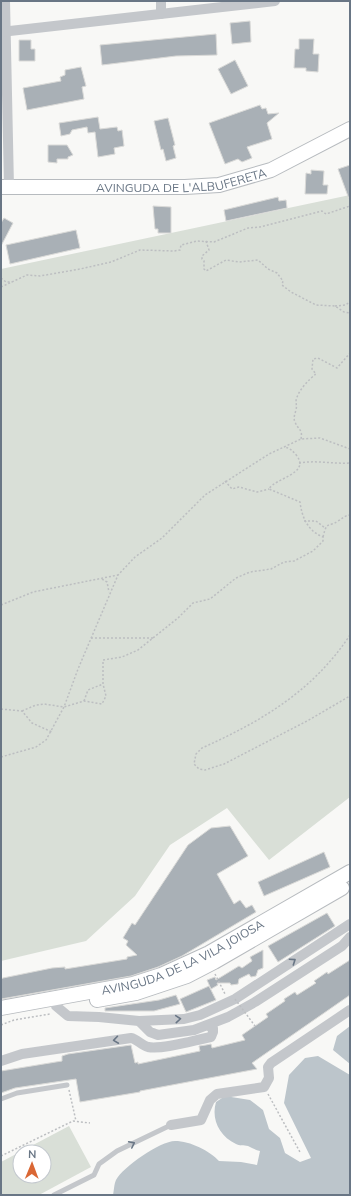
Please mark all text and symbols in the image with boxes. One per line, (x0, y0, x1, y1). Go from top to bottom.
street label: AVINGUDA DE L'ALBUFERETA (96, 164, 268, 195)
street label: AVINGUDA DE LA VILA JOIOSA (100, 916, 266, 997)
one-way arrow (289, 958, 296, 966)
one-way arrow (175, 1015, 181, 1024)
one-way arrow (113, 1035, 119, 1044)
one-way arrow (128, 1141, 135, 1149)
north arrow (12, 1144, 52, 1184)
text: N (28, 1147, 36, 1161)

